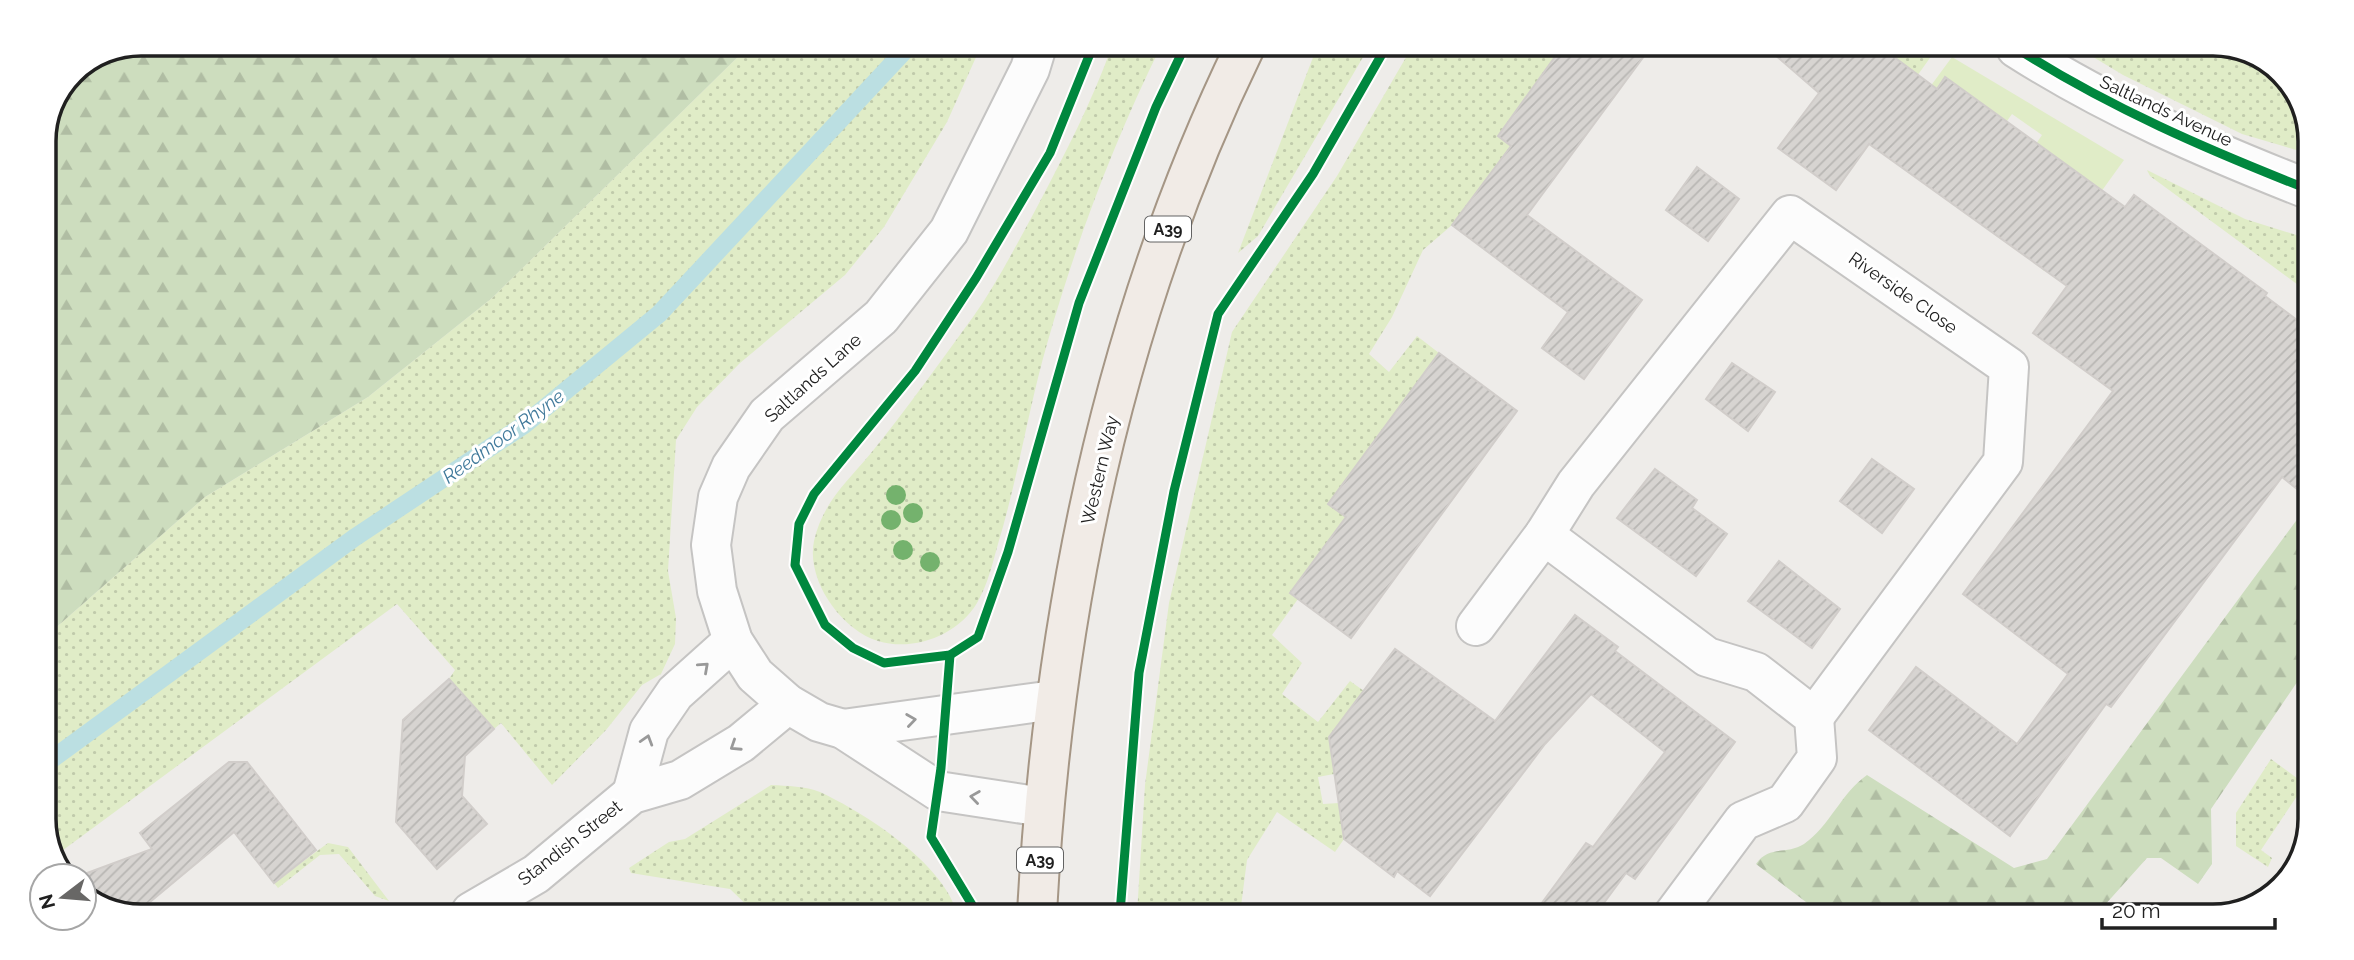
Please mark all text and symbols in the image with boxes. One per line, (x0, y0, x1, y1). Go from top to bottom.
street label: Saltlands Avenue (2097, 71, 2236, 151)
road number: A39 (1145, 216, 1191, 242)
street label: Riverside Close (1845, 247, 1962, 338)
street label: Saltlands Lane (760, 328, 866, 426)
water label: Reedmoor Rhyne (438, 385, 568, 487)
street label: Western Way (1077, 413, 1122, 526)
one-way arrow (696, 663, 709, 675)
one-way arrow (905, 712, 917, 727)
one-way arrow (638, 735, 653, 747)
one-way arrow (729, 738, 742, 751)
one-way arrow (969, 790, 981, 805)
street label: Standish Street (514, 796, 626, 890)
road number: A39 (1017, 848, 1063, 873)
north arrow (28, 862, 98, 932)
scale bar (2102, 886, 2275, 930)
text: N (34, 892, 59, 912)
text: 20 m (2112, 898, 2160, 923)

